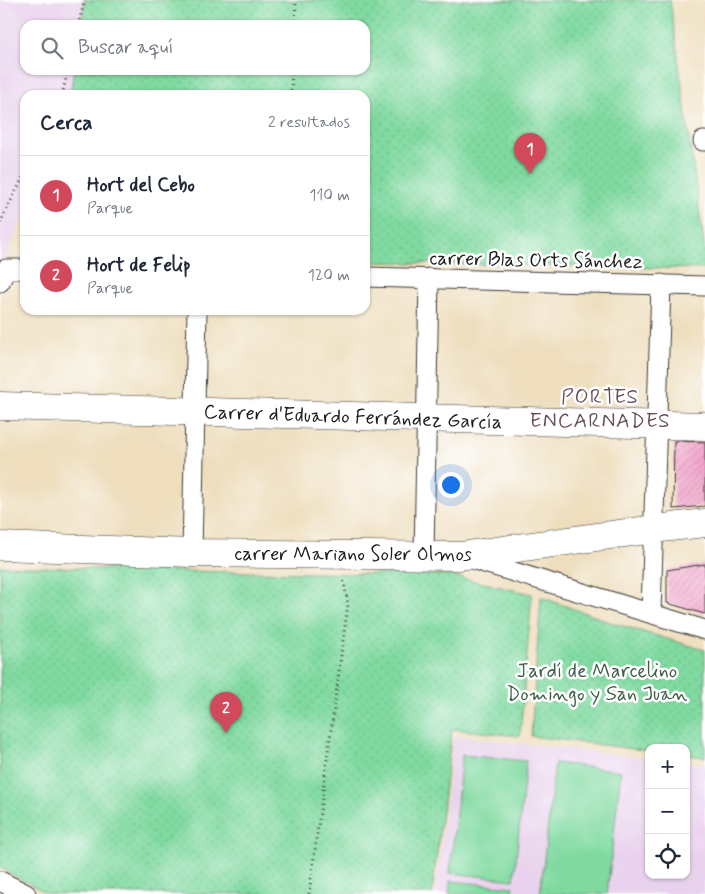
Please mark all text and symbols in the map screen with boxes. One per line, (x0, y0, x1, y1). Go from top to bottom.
search box (20, 20, 370, 75)
icon: search (38, 34, 66, 62)
text: Buscar aquí (78, 35, 173, 60)
text: Cerca (40, 109, 93, 137)
text: 2 resultados (268, 112, 350, 133)
pin: 1 (514, 133, 546, 174)
text: Hort del Cebo (87, 173, 195, 198)
text: 1 (52, 185, 60, 206)
text: 110 m (309, 185, 350, 206)
text: Parque (87, 198, 133, 219)
street label: carrer Blas Orts Sánchez (429, 245, 643, 276)
text: Hort de Felip (87, 253, 191, 278)
text: 2 (52, 265, 60, 286)
text: 120 m (308, 265, 350, 286)
text: Parque (87, 278, 133, 299)
district label: PORTES ENCARNADES (529, 383, 671, 435)
street label: Carrer d'Eduardo Ferrández García (203, 399, 503, 436)
your location (438, 472, 464, 498)
street label: carrer Mariano Soler Olmos (234, 541, 472, 568)
park label: Jardí de Marcelino Domingo y San Juan (507, 658, 688, 708)
pin: 2 (210, 692, 242, 733)
map controls (645, 744, 690, 879)
button: + (645, 744, 690, 789)
button: − (645, 789, 690, 834)
button: locate (645, 834, 690, 879)

